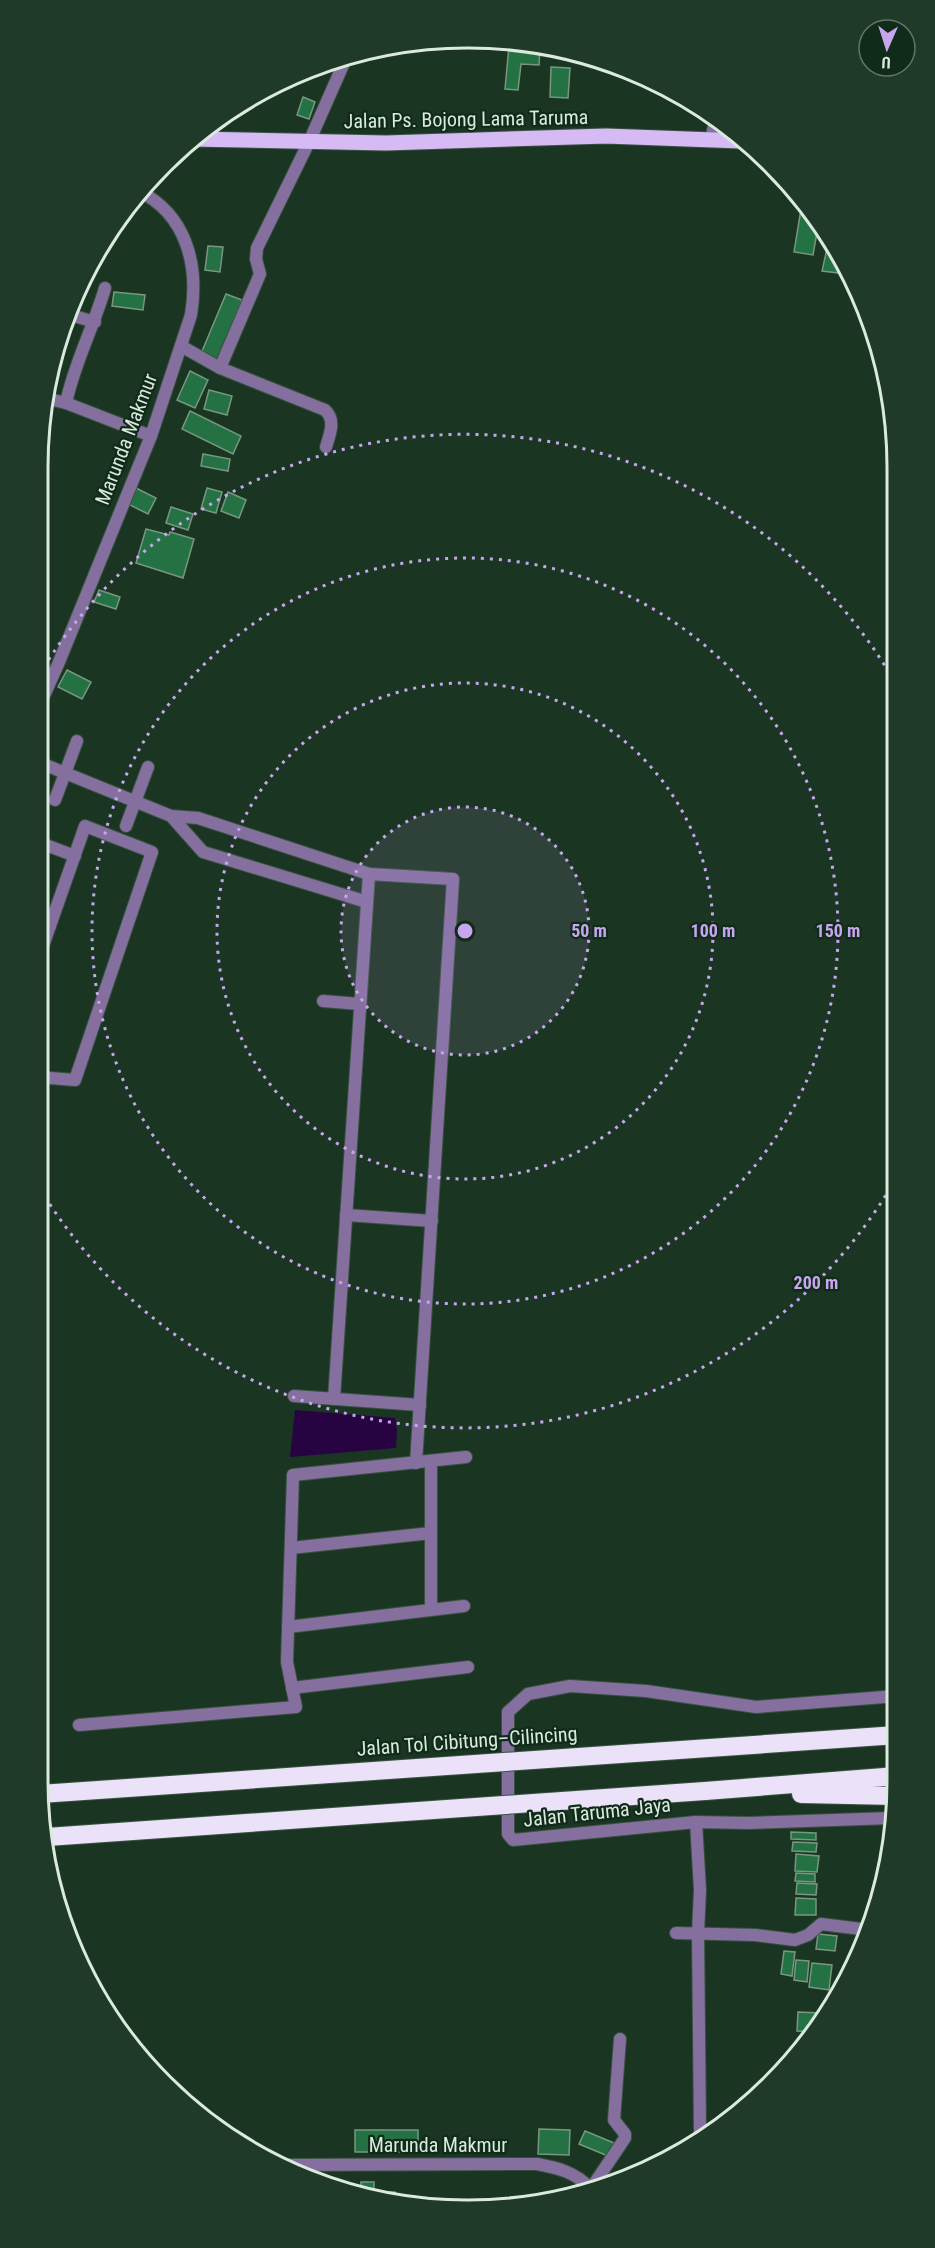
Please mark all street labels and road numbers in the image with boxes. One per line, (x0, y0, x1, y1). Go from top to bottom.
street label: Jalan Ps. Bojong Lama Taruma (344, 105, 588, 133)
street label: Marunda Makmur (90, 370, 162, 508)
street label: Jalan Tol Cibitung–Cilincing (356, 1721, 578, 1761)
street label: Jalan Taruma Jaya (522, 1792, 672, 1832)
street label: Marunda Makmur (369, 2133, 507, 2157)

